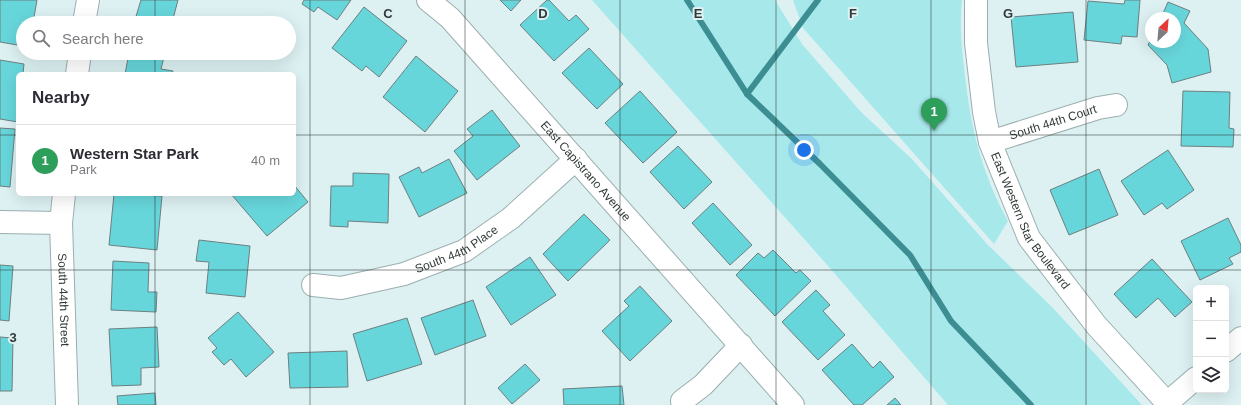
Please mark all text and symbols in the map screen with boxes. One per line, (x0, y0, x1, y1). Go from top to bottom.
text: C (383, 6, 393, 21)
text: D (538, 6, 548, 21)
text: E (694, 6, 703, 21)
text: F (849, 6, 857, 21)
text: G (1003, 6, 1013, 21)
north arrow (1145, 12, 1181, 48)
search box (16, 16, 296, 60)
icon: search (30, 27, 52, 49)
text: Search here (62, 30, 144, 47)
text: Nearby (32, 88, 90, 107)
pin: 1 (921, 98, 947, 131)
street label: South 44th Court (1007, 102, 1099, 143)
street label: East Capistrano Avenue (538, 118, 634, 224)
your location (794, 140, 814, 160)
text: Western Star Park (70, 145, 199, 162)
street label: East Western Star Boulevard (988, 150, 1073, 292)
text: 1 (41, 153, 49, 168)
text: 40 m (251, 153, 280, 168)
text: Park (70, 162, 97, 177)
street label: South 44th Place (413, 222, 501, 276)
street label: South 44th Street (55, 253, 72, 347)
map controls (1193, 285, 1229, 393)
button: + (1193, 285, 1229, 321)
button: − (1193, 321, 1229, 357)
text: 3 (9, 330, 17, 345)
button: layers (1193, 357, 1229, 393)

